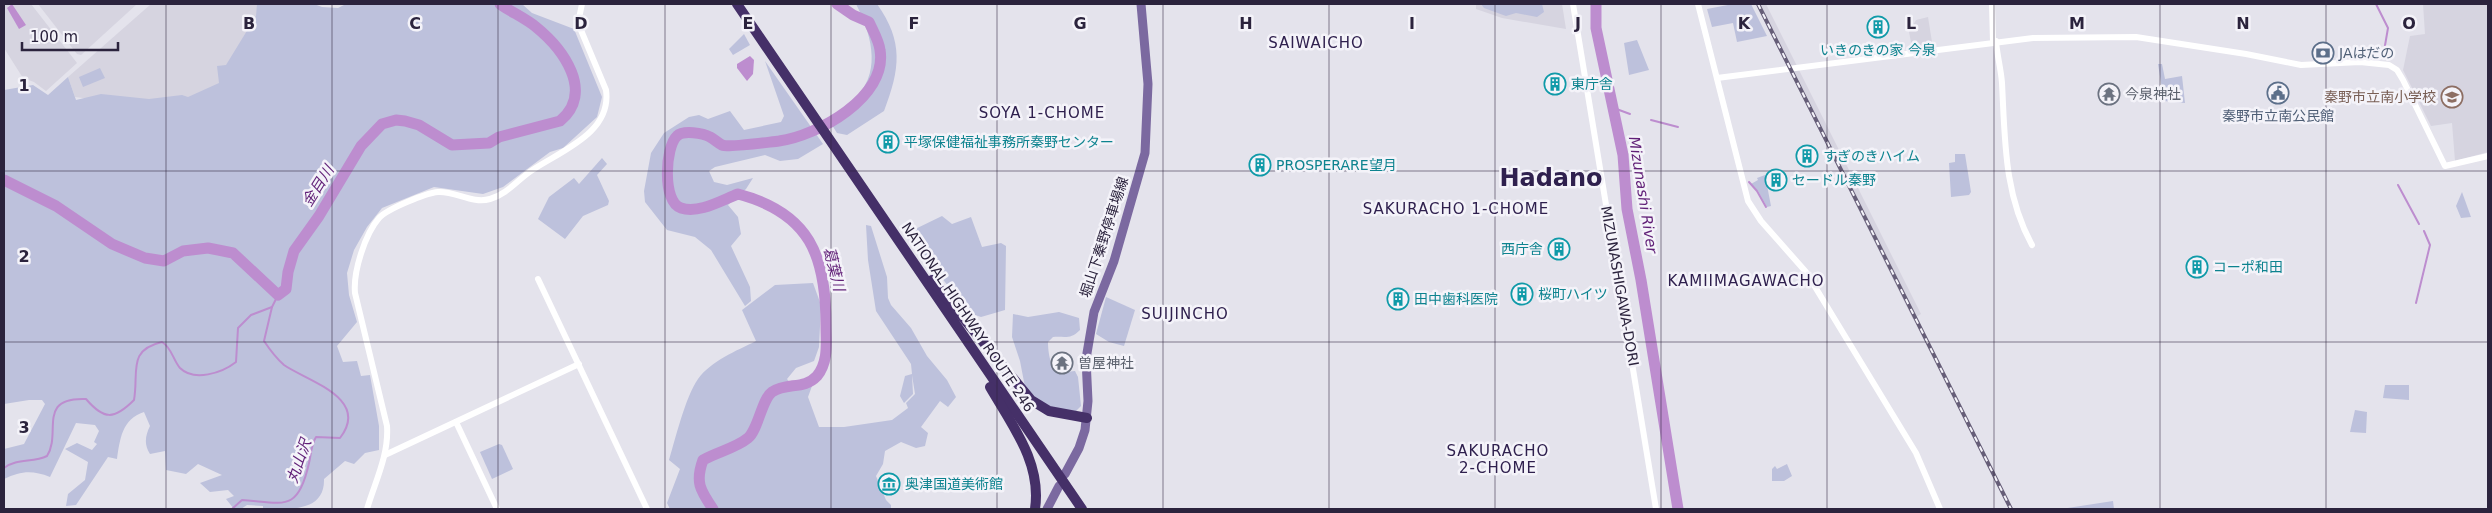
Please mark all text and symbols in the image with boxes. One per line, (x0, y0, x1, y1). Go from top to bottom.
text: B (243, 14, 255, 33)
text: C (409, 14, 421, 33)
text: D (574, 14, 588, 33)
text: E (743, 14, 753, 33)
text: F (909, 14, 919, 33)
text: G (1073, 14, 1087, 33)
text: H (1239, 14, 1253, 33)
text: I (1409, 14, 1415, 33)
text: J (1574, 14, 1581, 33)
text: K (1738, 14, 1751, 33)
text: L (1906, 14, 1916, 33)
text: M (2069, 14, 2085, 33)
text: N (2236, 14, 2250, 33)
text: O (2402, 14, 2416, 33)
building icon: いきのきの家 今泉 (1866, 15, 1890, 39)
scale bar (22, 20, 119, 52)
text: 100 m (30, 28, 78, 46)
district label: SAIWAICHO (1268, 34, 1364, 52)
bank icon: JAはだの (2311, 41, 2335, 65)
place label: いきのきの家 今泉 (1820, 42, 1936, 58)
place label: JAはだの (2338, 45, 2394, 61)
building icon: 東庁舎 (1543, 72, 1567, 96)
text: 1 (18, 76, 30, 95)
place label: 東庁舎 (1571, 76, 1613, 92)
public building icon: 秦野市立南公民館 (2266, 81, 2290, 105)
temple icon: 今泉神社 (2097, 82, 2121, 106)
school or university icon: 秦野市立南小学校 (2440, 85, 2464, 109)
place label: 今泉神社 (2125, 86, 2181, 102)
place label: 秦野市立南小学校 (2324, 89, 2436, 105)
district label: SOYA 1-CHOME (979, 104, 1105, 122)
place label: 秦野市立南公民館 (2222, 108, 2334, 124)
building icon: 平塚保健福祉事務所秦野センター (876, 130, 900, 154)
place label: 平塚保健福祉事務所秦野センター (904, 134, 1114, 150)
water label: Mizunashi River (1625, 135, 1661, 256)
building icon: すぎのきハイム (1795, 144, 1819, 168)
place label: すぎのきハイム (1823, 148, 1920, 164)
building icon: PROSPERARE望月 (1248, 153, 1272, 177)
place label: PROSPERARE望月 (1276, 157, 1397, 173)
water label: 金目川 (298, 160, 339, 210)
district label: Hadano (1499, 164, 1603, 192)
building icon: セードル秦野 (1764, 168, 1788, 192)
place label: セードル秦野 (1792, 172, 1876, 188)
street label: 堀山下秦野停車場線 (1077, 175, 1131, 299)
district label: SAKURACHO 1-CHOME (1363, 200, 1549, 218)
street label: MIZUNASHIGAWA-DORI (1598, 205, 1642, 367)
street label: NATIONAL HIGHWAY ROUTE 246 (898, 219, 1038, 415)
building icon: 西庁舎 (1547, 237, 1571, 261)
place label: 西庁舎 (1501, 241, 1543, 257)
water label: 葛葉川 (820, 245, 849, 295)
text: 2 (18, 247, 30, 266)
building icon: コーポ和田 (2185, 255, 2209, 279)
place label: コーポ和田 (2213, 259, 2283, 275)
district label: KAMIIMAGAWACHO (1667, 272, 1825, 290)
building icon: 桜町ハイツ (1510, 282, 1534, 306)
place label: 桜町ハイツ (1538, 286, 1608, 302)
building icon: 田中歯科医院 (1386, 287, 1410, 311)
place label: 田中歯科医院 (1414, 291, 1498, 307)
district label: SUIJINCHO (1141, 305, 1229, 323)
temple icon: 曽屋神社 (1050, 351, 1074, 375)
place label: 曽屋神社 (1078, 355, 1134, 371)
text: 3 (18, 418, 30, 437)
water label: 丸山沢 (283, 435, 315, 485)
district label: SAKURACHO 2-CHOME (1447, 442, 1549, 477)
museum icon: 奥津国道美術館 (877, 472, 901, 496)
place label: 奥津国道美術館 (905, 476, 1003, 492)

